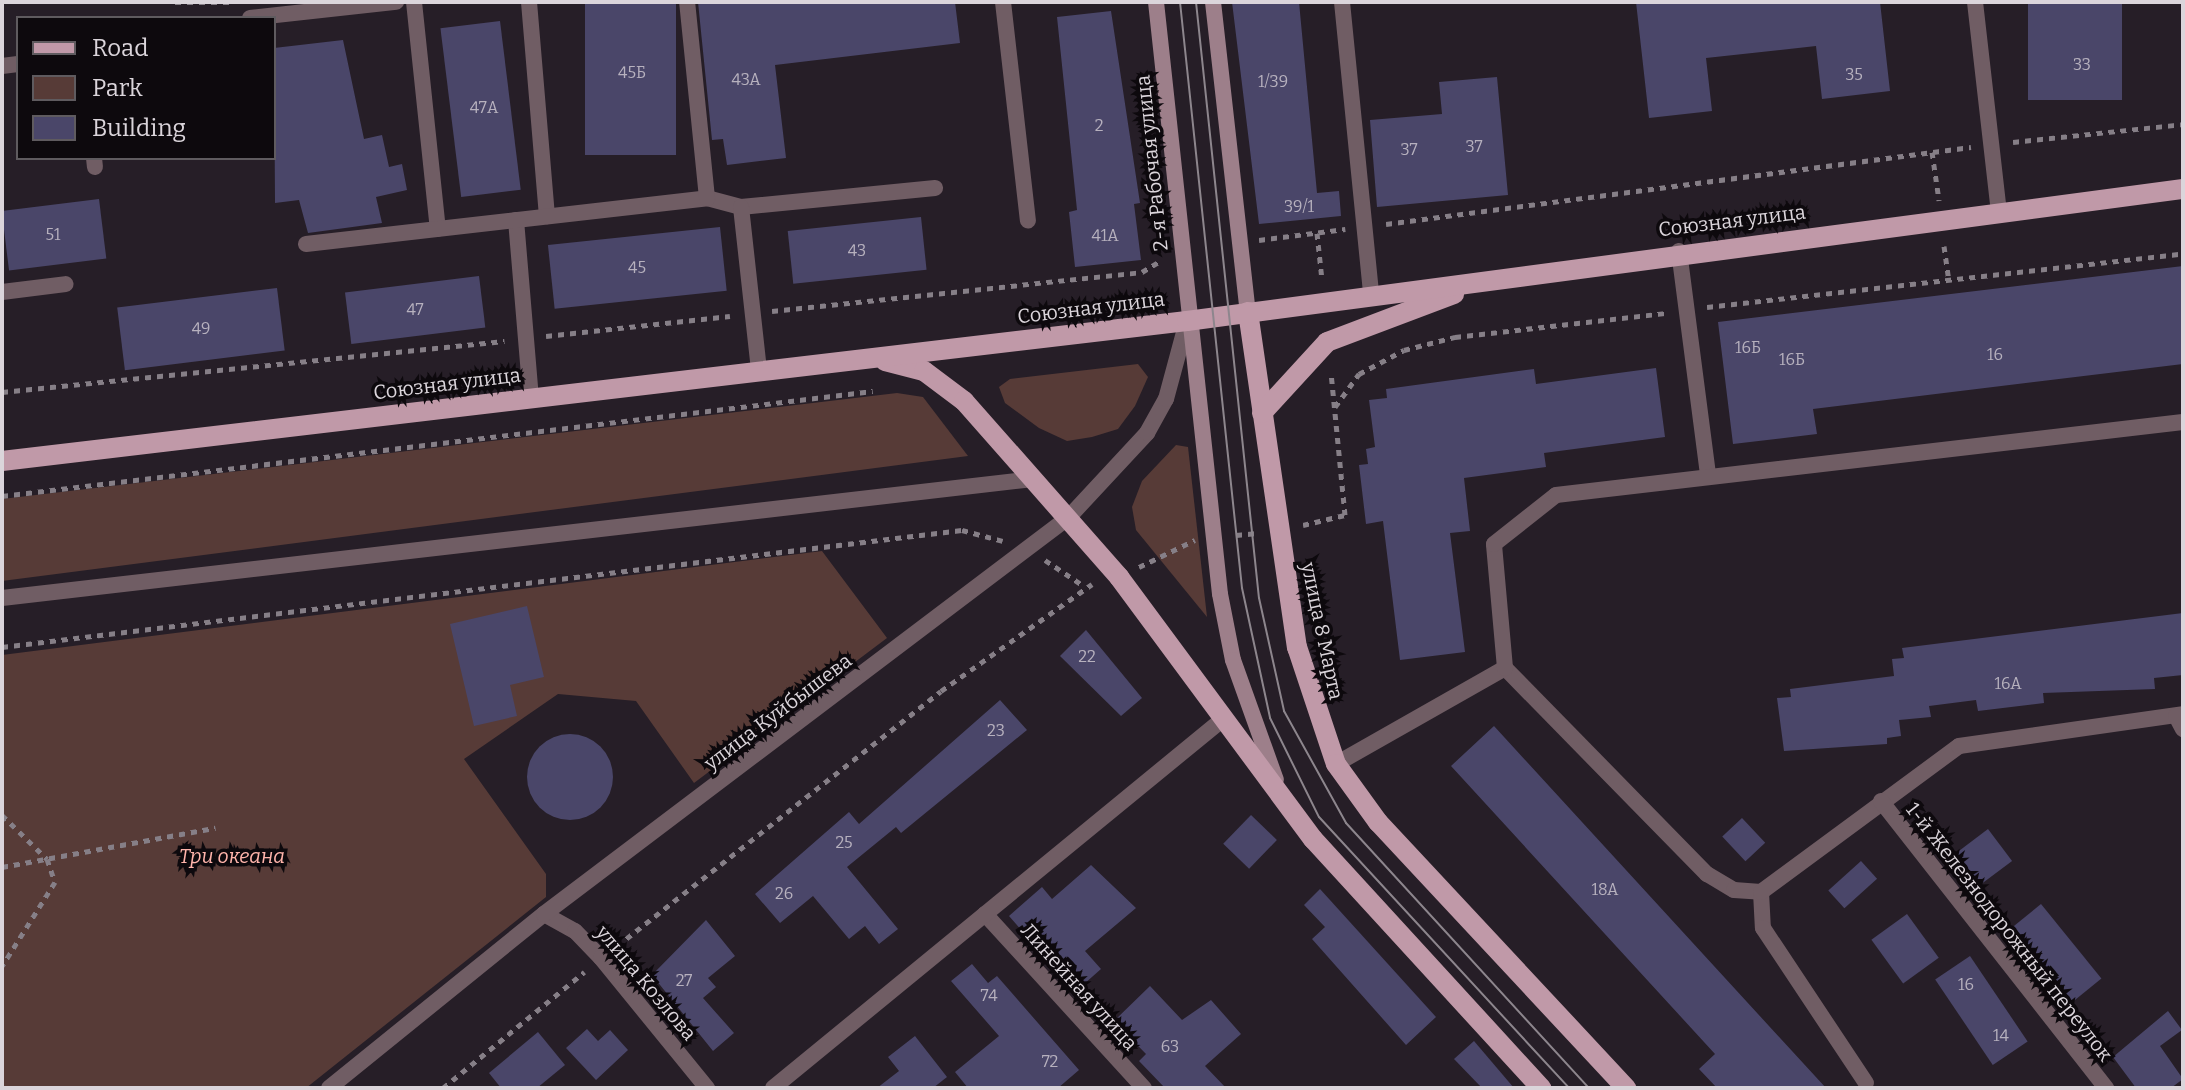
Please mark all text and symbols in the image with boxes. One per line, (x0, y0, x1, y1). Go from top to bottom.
legend (16, 16, 276, 160)
text: Road (92, 34, 148, 62)
house number: 33 (2073, 55, 2091, 75)
house number: 45Б (618, 63, 646, 83)
house number: 35 (1845, 65, 1863, 85)
house number: 43А (731, 70, 761, 90)
house number: 1/39 (1258, 72, 1288, 92)
text: Park (92, 74, 143, 102)
street label: 2-я Рабочая улица (1131, 74, 1173, 252)
house number: 47А (470, 98, 498, 118)
text: Building (92, 114, 186, 142)
house number: 2 (1095, 116, 1103, 136)
house number: 37 (1465, 137, 1483, 157)
house number: 37 (1400, 140, 1418, 160)
house number: 39/1 (1284, 197, 1314, 217)
street label: Союзная улица (1657, 200, 1807, 242)
house number: 51 (46, 225, 60, 245)
house number: 41А (1091, 226, 1119, 246)
house number: 43 (848, 241, 866, 261)
house number: 45 (628, 258, 646, 278)
street label: Союзная улица (1016, 287, 1166, 329)
house number: 47 (406, 300, 424, 320)
house number: 49 (192, 319, 210, 339)
house number: 16Б (1735, 338, 1761, 358)
house number: 16 (1987, 345, 2003, 365)
house number: 16Б (1779, 350, 1805, 370)
street label: Союзная улица (372, 363, 522, 405)
street label: улица 8 Марта (1296, 560, 1348, 702)
house number: 22 (1078, 647, 1096, 667)
street label: улица Куйбышева (700, 649, 856, 775)
house number: 16А (1994, 674, 2022, 694)
house number: 23 (987, 721, 1005, 741)
street label: 1-й Железнодорожный переулок (1901, 798, 2117, 1066)
house number: 25 (835, 833, 853, 853)
park label: Три океана (179, 844, 285, 868)
house number: 18А (1592, 880, 1618, 900)
house number: 26 (775, 884, 793, 904)
street label: Линейная улица (1016, 918, 1142, 1056)
street label: улица Козлова (591, 921, 701, 1045)
house number: 27 (676, 971, 692, 991)
house number: 16 (1958, 975, 1974, 995)
house number: 74 (980, 986, 998, 1006)
house number: 14 (1993, 1026, 2009, 1046)
house number: 63 (1161, 1037, 1179, 1057)
house number: 72 (1042, 1052, 1058, 1072)

